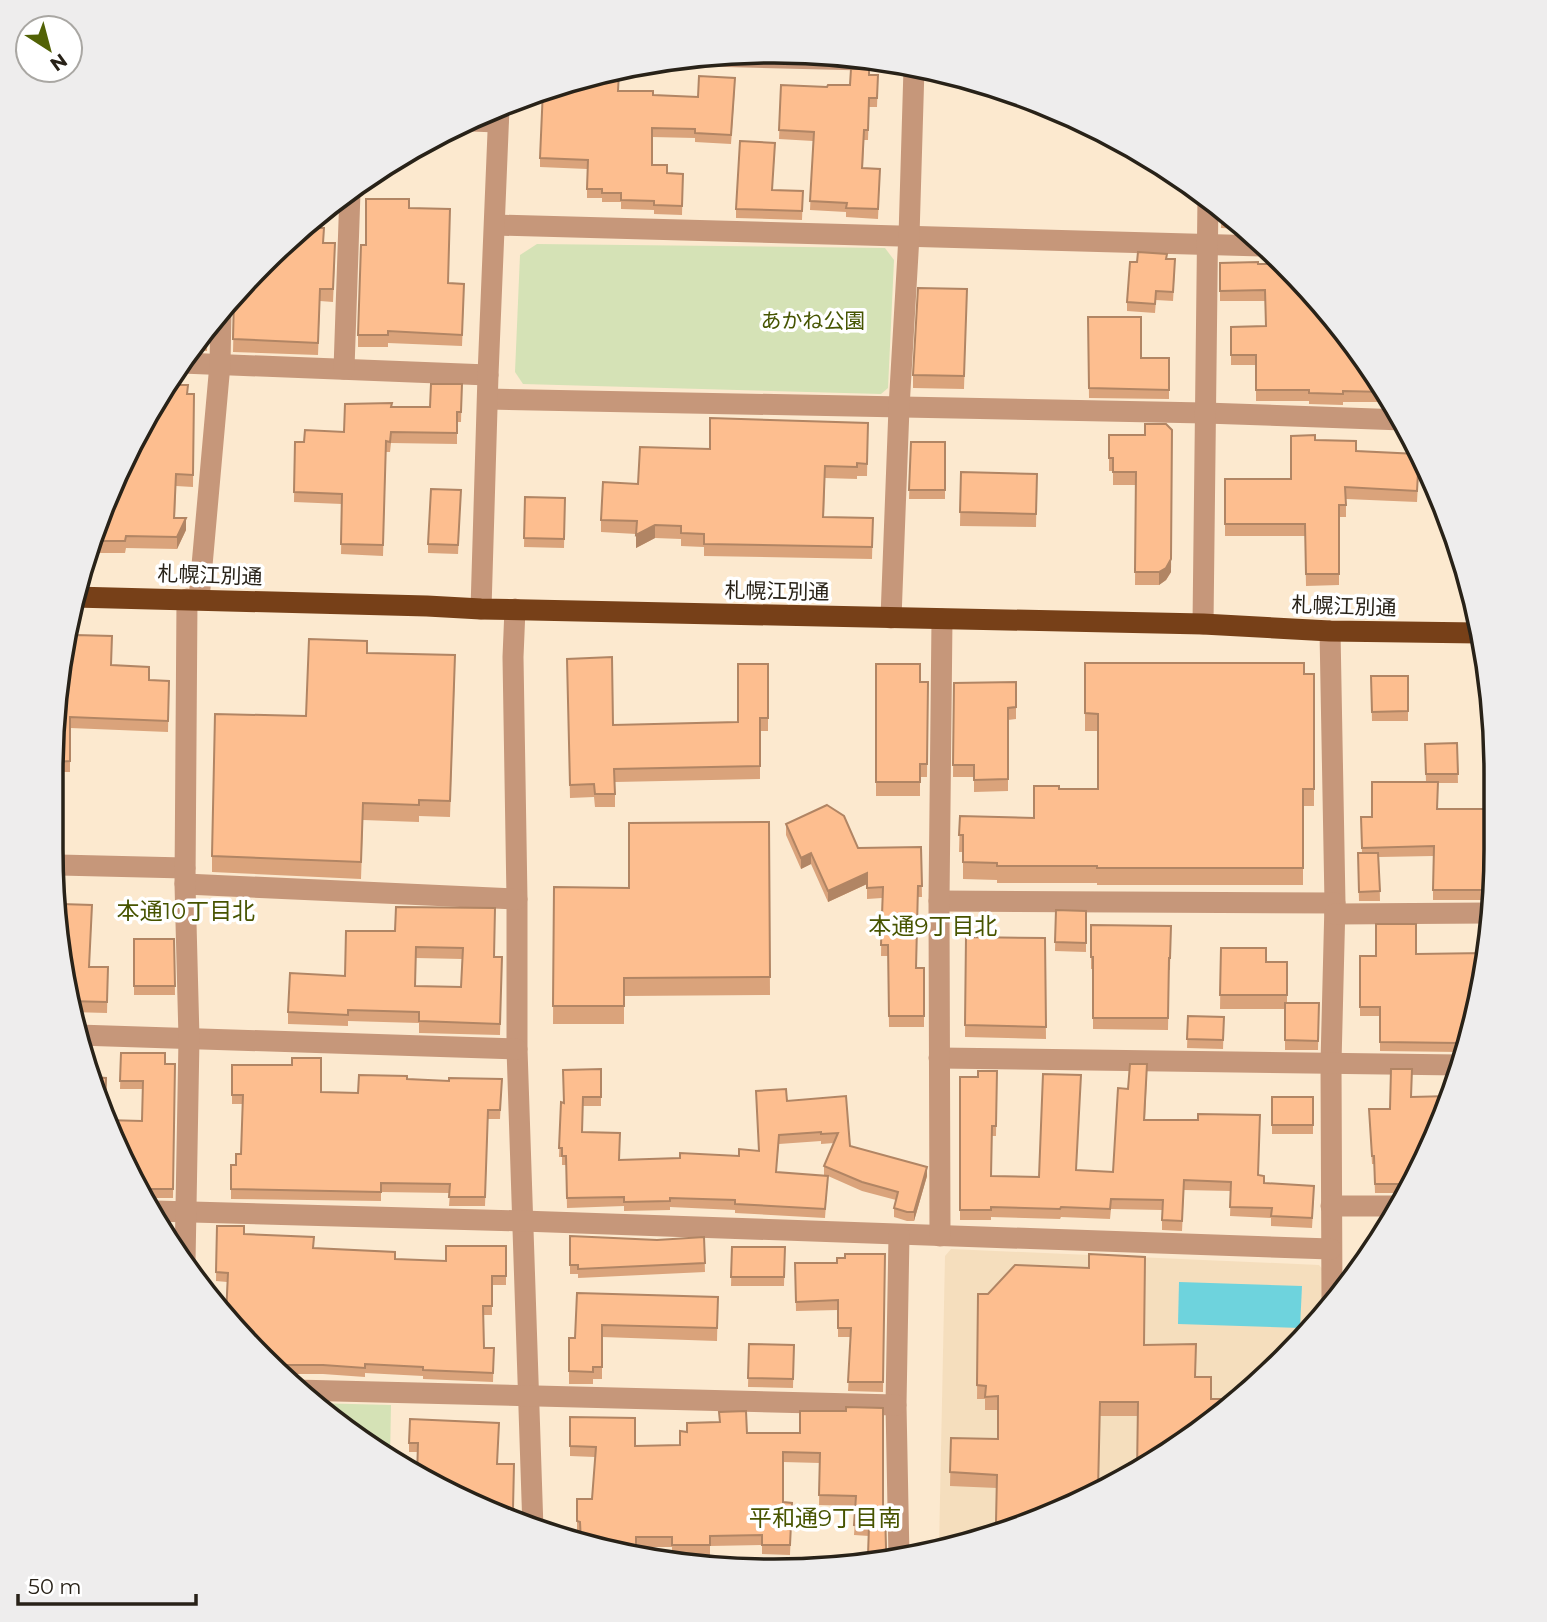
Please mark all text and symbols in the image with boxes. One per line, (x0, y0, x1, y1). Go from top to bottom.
north arrow (14, 14, 84, 84)
text: N (46, 49, 72, 76)
park label: あかね公園 (761, 308, 866, 333)
street label: 札幌江別通 (157, 561, 263, 589)
street label: 札幌江別通 (724, 578, 830, 604)
street label: 札幌江別通 (1291, 592, 1397, 620)
district label: 本通10丁目北 (117, 897, 255, 925)
district label: 本通9丁目北 (868, 912, 998, 940)
district label: 平和通9丁目南 (749, 1504, 901, 1532)
scale bar (18, 1562, 196, 1606)
text: 50 m (28, 1574, 82, 1599)

